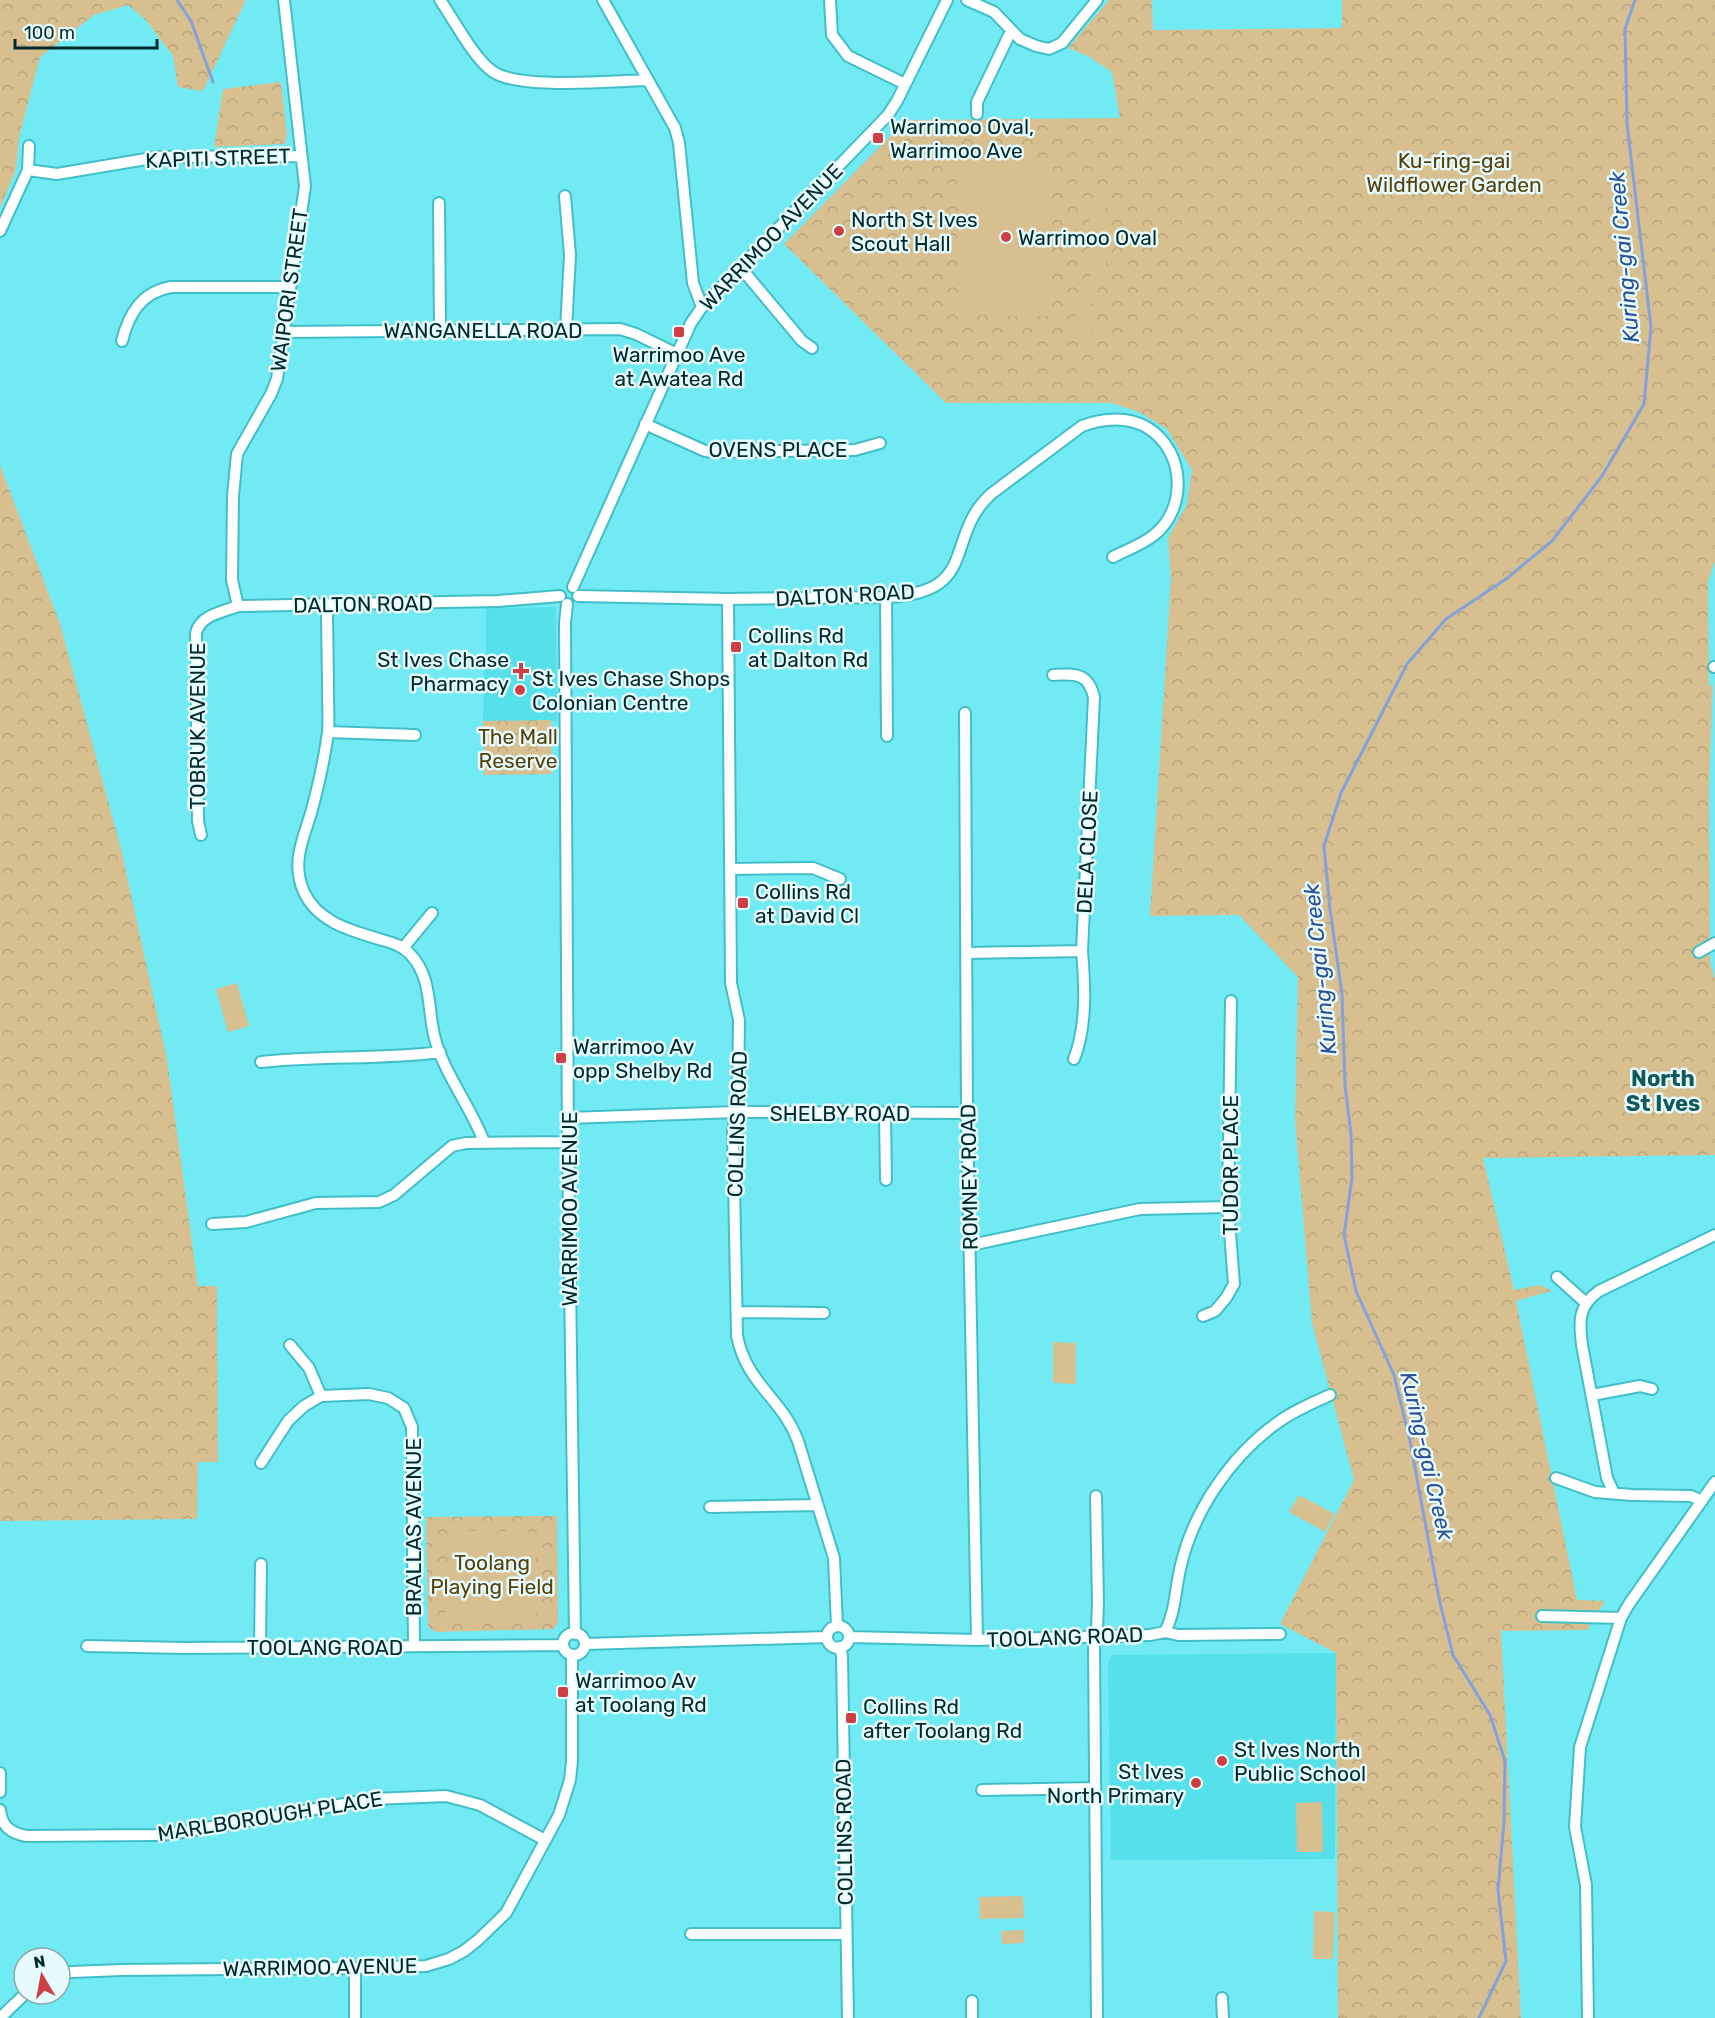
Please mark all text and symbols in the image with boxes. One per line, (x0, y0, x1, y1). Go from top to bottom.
scale bar (15, 12, 158, 50)
text: 100 m (24, 22, 75, 44)
place label: Warrimoo Oval, Warrimoo Ave (890, 114, 1034, 163)
marker: Warrimoo Oval, Warrimoo Ave (871, 131, 885, 145)
street label: KAPITI STREET (145, 143, 291, 173)
park label: Ku-ring-gai Wildflower Garden (1366, 148, 1542, 197)
street label: WARRIMOO AVENUE (694, 158, 848, 316)
water label: Kuring-gai Creek (1603, 169, 1645, 344)
street label: WAIPORI STREET (265, 207, 313, 373)
place label: North St Ives Scout Hall (851, 207, 978, 256)
marker: North St Ives Scout Hall (832, 224, 846, 238)
place label: Warrimoo Oval (1018, 225, 1157, 250)
marker: Warrimoo Oval (999, 230, 1013, 244)
street label: WANGANELLA ROAD (384, 318, 582, 343)
marker: Warrimoo Ave at Awatea Rd (672, 325, 686, 339)
place label: Warrimoo Ave at Awatea Rd (613, 342, 745, 391)
street label: OVENS PLACE (709, 437, 847, 462)
street label: DALTON ROAD (775, 579, 915, 611)
street label: DALTON ROAD (293, 590, 433, 618)
place label: Collins Rd at Dalton Rd (748, 623, 868, 672)
marker: Collins Rd at Dalton Rd (729, 640, 743, 654)
street label: TOBRUK AVENUE (185, 642, 210, 810)
place label: St Ives Chase Pharmacy (377, 647, 509, 696)
marker: St Ives Chase Pharmacy (514, 664, 528, 678)
place label: St Ives Chase Shops Colonian Centre (532, 666, 730, 715)
marker: St Ives Chase Shops Colonian Centre (513, 683, 527, 697)
park label: The Mall Reserve (478, 724, 558, 773)
street label: DELA CLOSE (1071, 790, 1103, 914)
place label: Collins Rd at David Cl (755, 879, 859, 928)
water label: Kuring-gai Creek (1298, 881, 1342, 1056)
marker: Collins Rd at David Cl (736, 896, 750, 910)
place label: Warrimoo Av opp Shelby Rd (573, 1034, 712, 1083)
street label: COLLINS ROAD (722, 1050, 752, 1198)
marker: Warrimoo Av opp Shelby Rd (554, 1051, 568, 1065)
district label: North St Ives (1626, 1065, 1700, 1117)
street label: TUDOR PLACE (1218, 1095, 1243, 1235)
street label: SHELBY ROAD (770, 1101, 910, 1126)
street label: ROMNEY ROAD (955, 1104, 983, 1250)
street label: WARRIMOO AVENUE (557, 1112, 582, 1306)
water label: Kuring-gai Creek (1394, 1369, 1460, 1544)
street label: BRALLAS AVENUE (401, 1438, 426, 1616)
park label: Toolang Playing Field (430, 1550, 554, 1599)
street label: TOOLANG ROAD (986, 1622, 1144, 1652)
street label: TOOLANG ROAD (247, 1635, 403, 1660)
place label: Warrimoo Av at Toolang Rd (575, 1668, 707, 1717)
marker: Warrimoo Av at Toolang Rd (556, 1685, 570, 1699)
place label: Collins Rd after Toolang Rd (863, 1694, 1022, 1743)
marker: Collins Rd after Toolang Rd (844, 1711, 858, 1725)
place label: St Ives North Public School (1234, 1737, 1366, 1786)
marker: St Ives North Public School (1215, 1754, 1229, 1768)
street label: COLLINS ROAD (830, 1758, 858, 1906)
place label: St Ives North Primary (1047, 1759, 1184, 1808)
marker: St Ives North Primary (1189, 1776, 1203, 1790)
street label: MARLBOROUGH PLACE (156, 1786, 384, 1846)
north arrow (12, 1946, 72, 2006)
text: N (32, 1951, 47, 1972)
street label: WARRIMOO AVENUE (222, 1953, 418, 1981)

